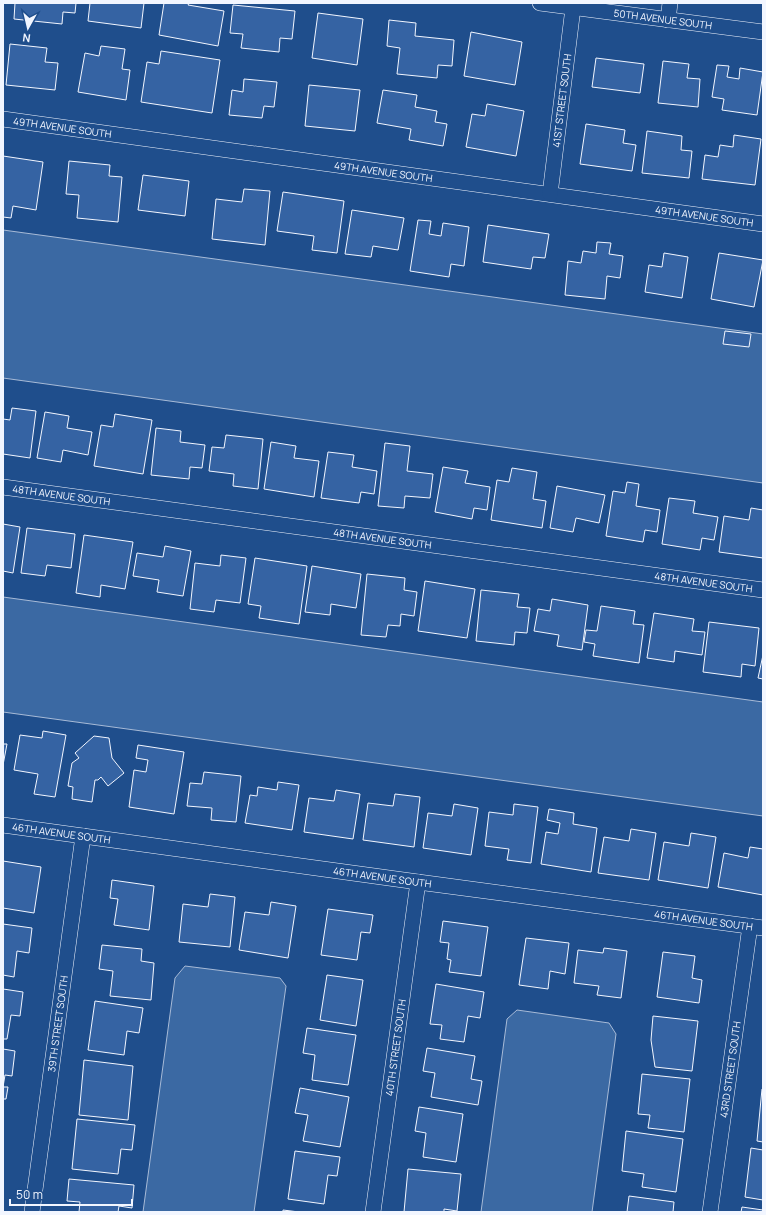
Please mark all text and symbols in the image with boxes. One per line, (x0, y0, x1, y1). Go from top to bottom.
street label: 50TH AVENUE SOUTH (613, 6, 713, 32)
north arrow (8, 8, 48, 48)
text: N (21, 30, 31, 46)
street label: 41ST STREET SOUTH (549, 53, 574, 148)
street label: 49TH AVENUE SOUTH (12, 113, 113, 141)
street label: 49TH AVENUE SOUTH (333, 158, 434, 185)
street label: 49TH AVENUE SOUTH (654, 202, 755, 230)
street label: 48TH AVENUE SOUTH (12, 481, 112, 509)
street label: 48TH AVENUE SOUTH (333, 525, 433, 552)
street label: 48TH AVENUE SOUTH (654, 568, 754, 596)
street label: 46TH AVENUE SOUTH (11, 819, 112, 847)
street label: 46TH AVENUE SOUTH (332, 863, 433, 891)
street label: 46TH AVENUE SOUTH (653, 907, 754, 934)
street label: 39TH STREET SOUTH (44, 974, 71, 1073)
street label: 40TH STREET SOUTH (382, 998, 409, 1097)
street label: 43RD STREET SOUTH (716, 1020, 744, 1119)
scale bar (10, 1181, 132, 1207)
text: 50 m (16, 1186, 43, 1203)

